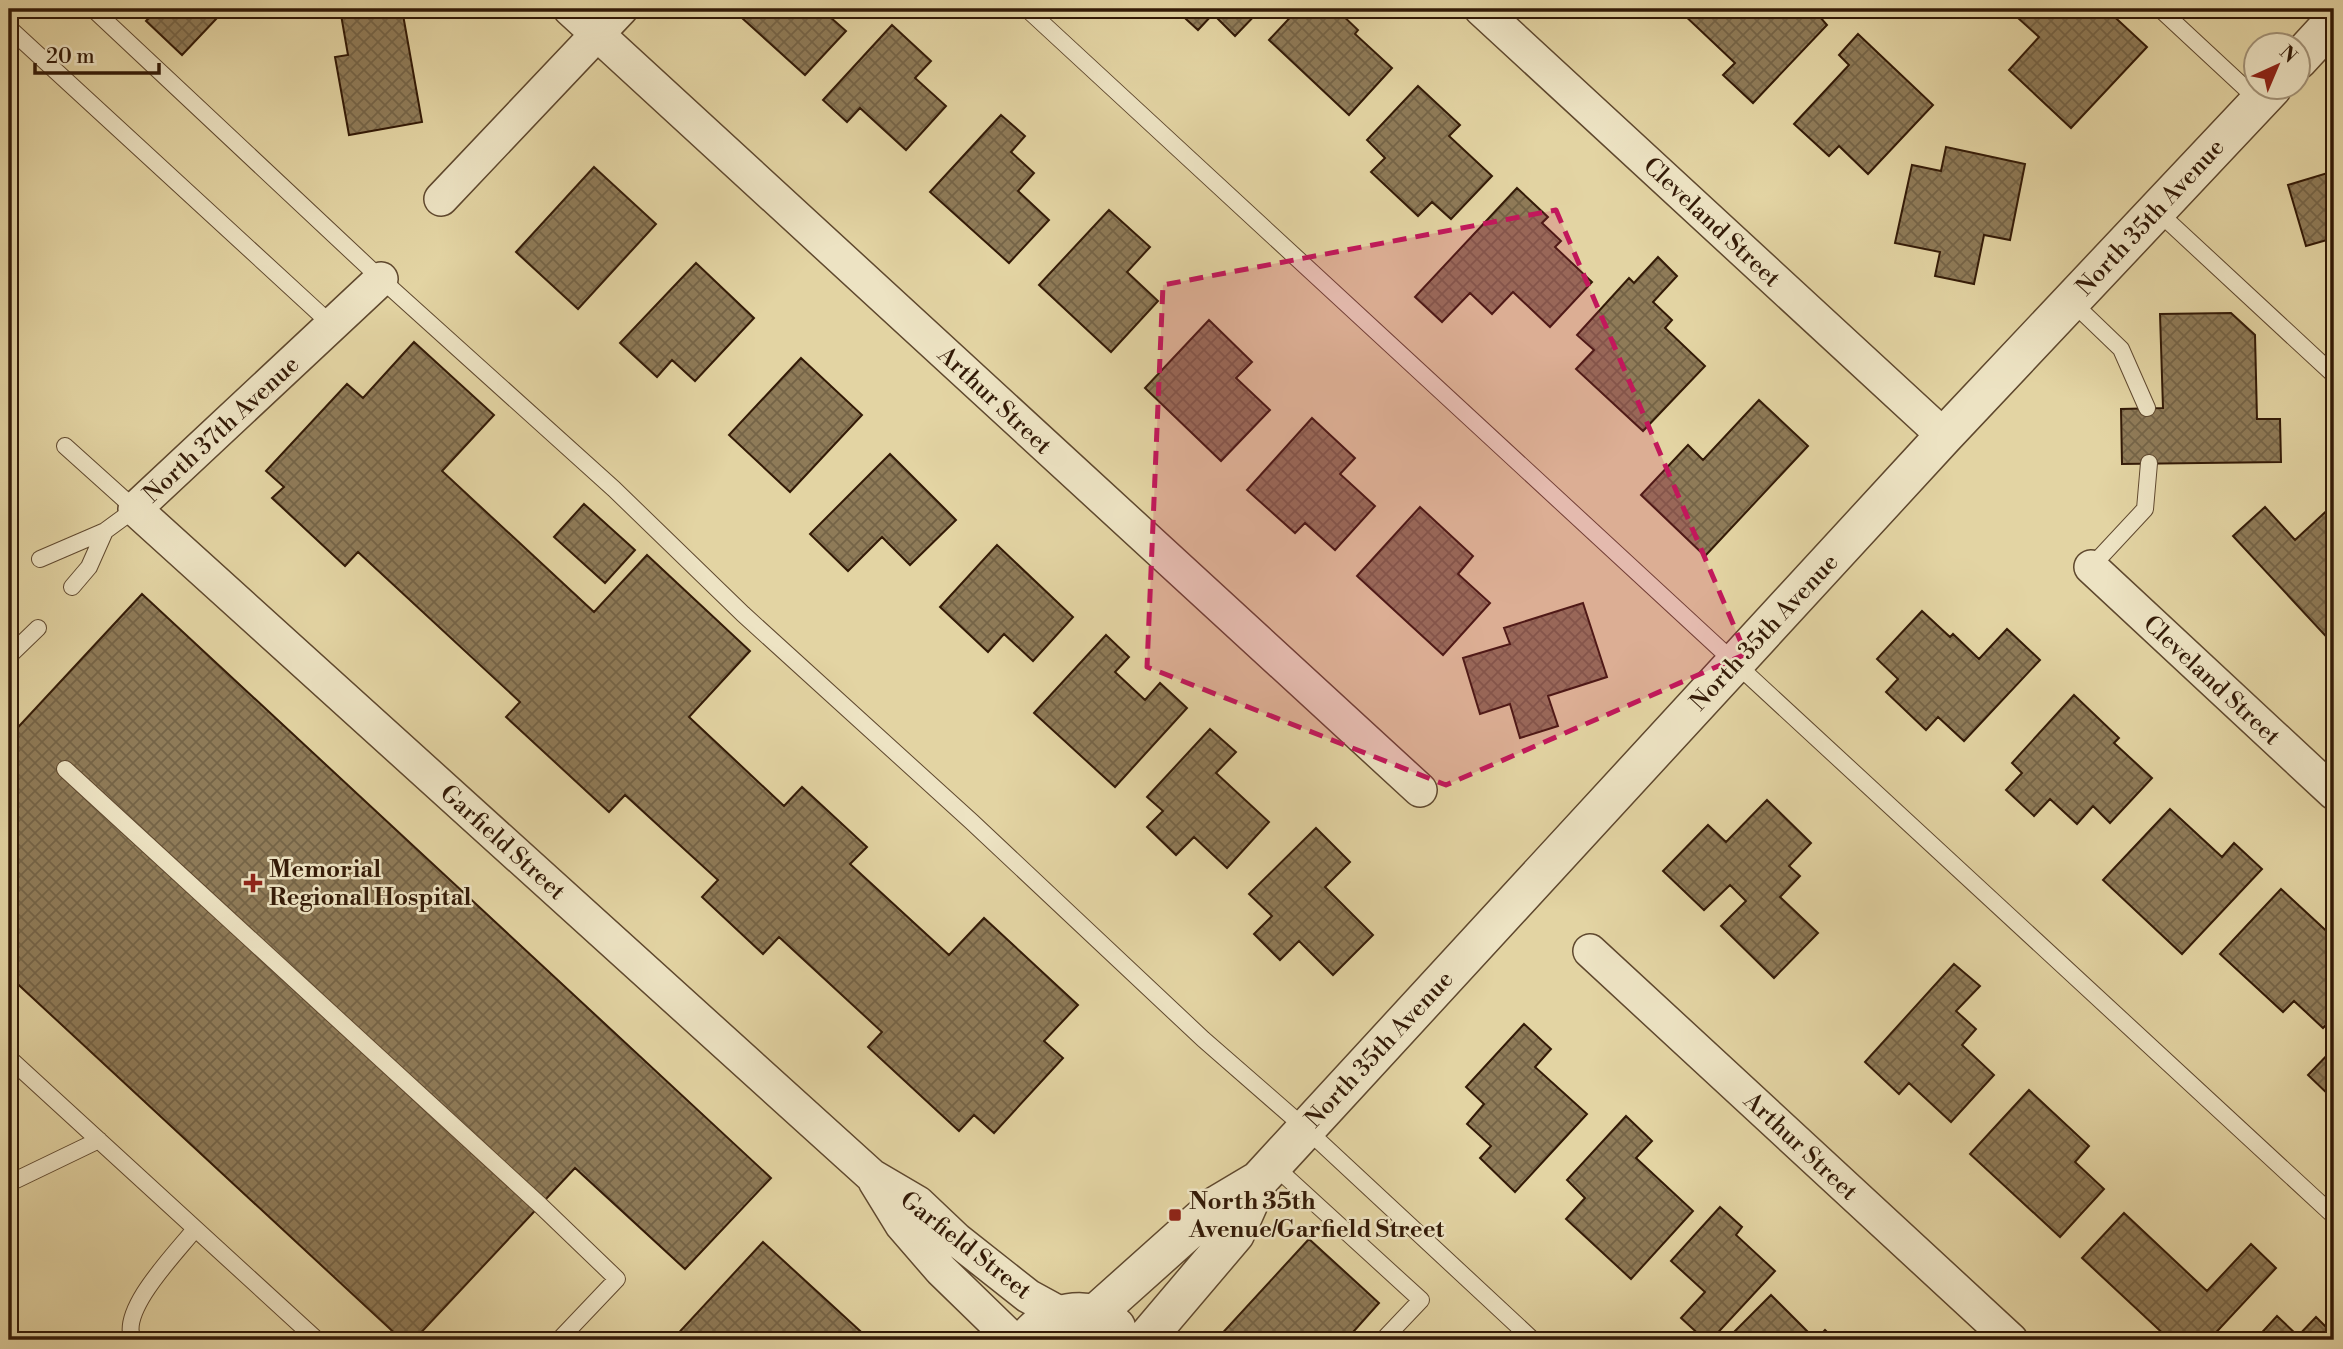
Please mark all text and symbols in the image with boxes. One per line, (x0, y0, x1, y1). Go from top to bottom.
scale bar (35, 32, 159, 76)
north arrow (2242, 32, 2312, 102)
text: N (2274, 41, 2302, 68)
text: 20 m (46, 44, 95, 70)
street label: North 35th Avenue (2070, 133, 2231, 302)
street label: Cleveland Street (1637, 152, 1786, 294)
street label: Arthur Street (930, 340, 1058, 461)
street label: North 37th Avenue (138, 350, 306, 510)
street label: North 35th Avenue (1684, 548, 1845, 717)
street label: Cleveland Street (2137, 610, 2286, 752)
street label: Garfield Street (433, 779, 572, 907)
place label: Memorial Regional Hospital (269, 855, 471, 913)
marker: Memorial Regional Hospital (243, 873, 263, 893)
street label: North 35th Avenue (1299, 965, 1460, 1134)
street label: Arthur Street (1736, 1086, 1864, 1207)
street label: Garfield Street (894, 1185, 1037, 1307)
place label: North 35th Avenue/Garfield Street (1188, 1187, 1445, 1245)
marker: North 35th Avenue/Garfield Street (1167, 1207, 1183, 1223)

